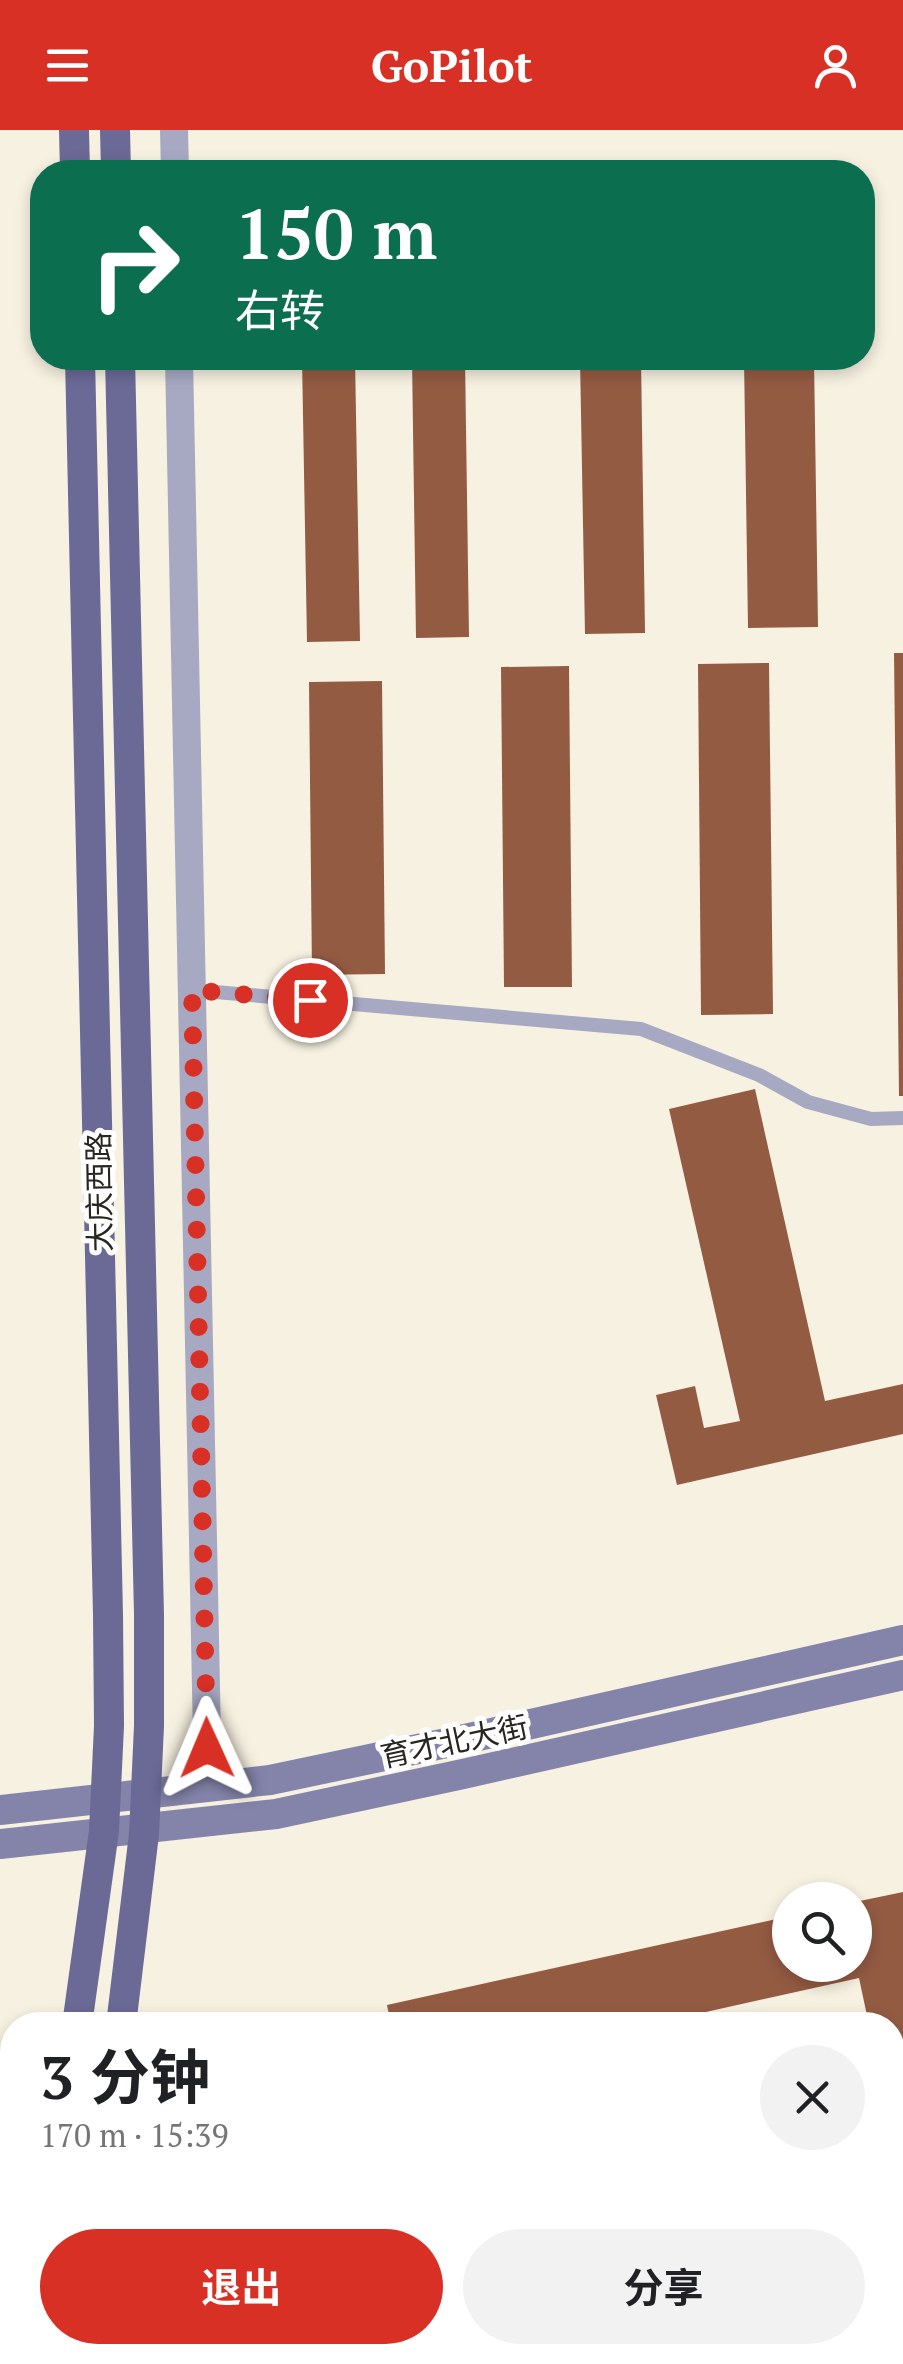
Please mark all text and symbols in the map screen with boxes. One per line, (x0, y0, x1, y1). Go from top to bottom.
text: GoPilot (371, 35, 532, 95)
icon: menu (40, 38, 95, 93)
icon: person (808, 38, 863, 93)
text: 150 m (235, 186, 437, 279)
icon: right (70, 200, 200, 330)
text: 右转 (235, 280, 325, 340)
pin (268, 958, 353, 1043)
icon: arrive (283, 973, 338, 1028)
street label: 大庆西路 (78, 1132, 120, 1252)
position arrow (155, 1696, 259, 1800)
street label: 育才北大街 (376, 1706, 532, 1776)
map controls (772, 1882, 872, 1982)
button: search (772, 1882, 872, 1982)
text: 3 分钟 (40, 2037, 210, 2116)
button: close (760, 2045, 865, 2150)
text: 170 m · 15:39 (40, 2114, 228, 2156)
button: 退出 (40, 2229, 443, 2344)
button: 分享 (463, 2229, 865, 2344)

